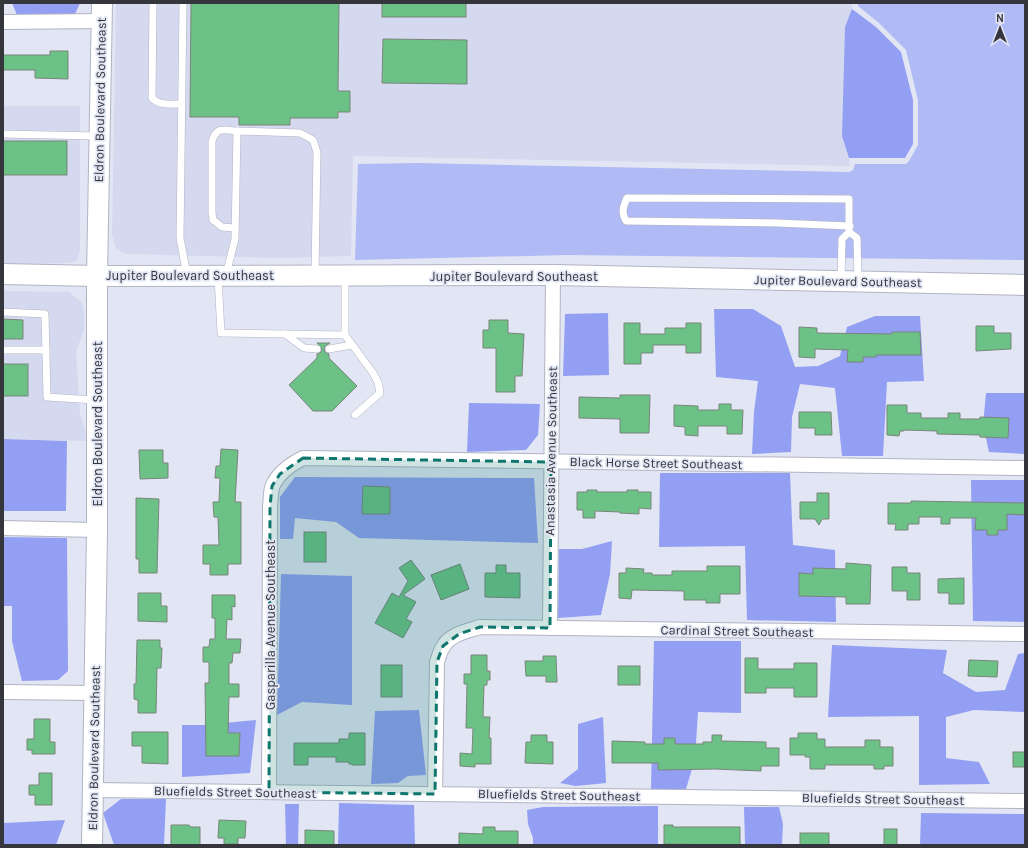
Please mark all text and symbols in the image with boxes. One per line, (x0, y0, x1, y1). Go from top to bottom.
north arrow (980, 8, 1020, 48)
text: N (996, 12, 1004, 25)
street label: Eldron Boulevard Southeast (91, 17, 109, 183)
street label: Jupiter Boulevard Southeast (106, 268, 274, 283)
street label: Jupiter Boulevard Southeast (430, 269, 598, 284)
street label: Jupiter Boulevard Southeast (754, 272, 922, 290)
street label: Eldron Boulevard Southeast (90, 341, 105, 507)
street label: Anastasia Avenue Southeast (542, 366, 560, 536)
street label: Black Horse Street Southeast (569, 454, 743, 472)
street label: Gasparilla Avenue Southeast (263, 540, 278, 710)
street label: Cardinal Street Southeast (660, 622, 814, 640)
street label: Eldron Boulevard Southeast (85, 665, 103, 831)
street label: Bluefields Street Southeast (154, 783, 316, 801)
street label: Bluefields Street Southeast (478, 786, 640, 804)
street label: Bluefields Street Southeast (802, 790, 964, 808)

